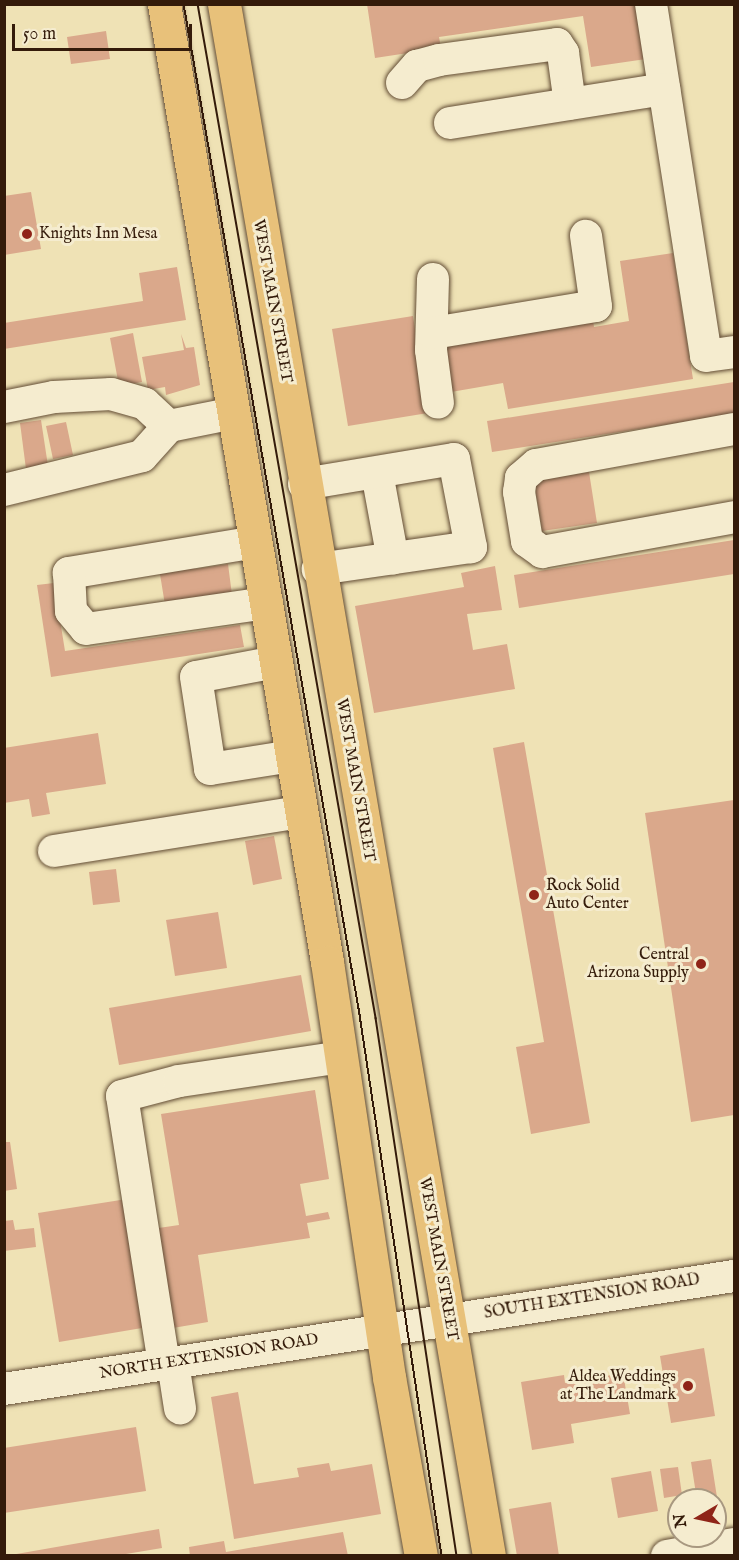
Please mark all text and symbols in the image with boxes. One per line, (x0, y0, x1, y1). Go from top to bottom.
scale bar (15, 12, 195, 50)
text: 50 m (23, 23, 56, 46)
street label: WEST MAIN STREET (248, 218, 296, 384)
place label: Knights Inn Mesa (39, 224, 157, 244)
marker: Knights Inn Mesa (20, 227, 34, 241)
street label: WEST MAIN STREET (331, 697, 379, 863)
place label: Rock Solid Auto Center (546, 876, 629, 914)
marker: Rock Solid Auto Center (527, 888, 541, 902)
place label: Central Arizona Supply (587, 945, 689, 983)
marker: Central Arizona Supply (694, 957, 708, 971)
street label: WEST MAIN STREET (414, 1176, 462, 1342)
street label: SOUTH EXTENSION ROAD (483, 1270, 701, 1324)
street label: NORTH EXTENSION ROAD (98, 1330, 320, 1384)
place label: Aldea Weddings at The Landmark (560, 1367, 676, 1405)
marker: Aldea Weddings at The Landmark (681, 1379, 695, 1393)
north arrow (667, 1488, 727, 1548)
text: N (670, 1512, 692, 1529)

